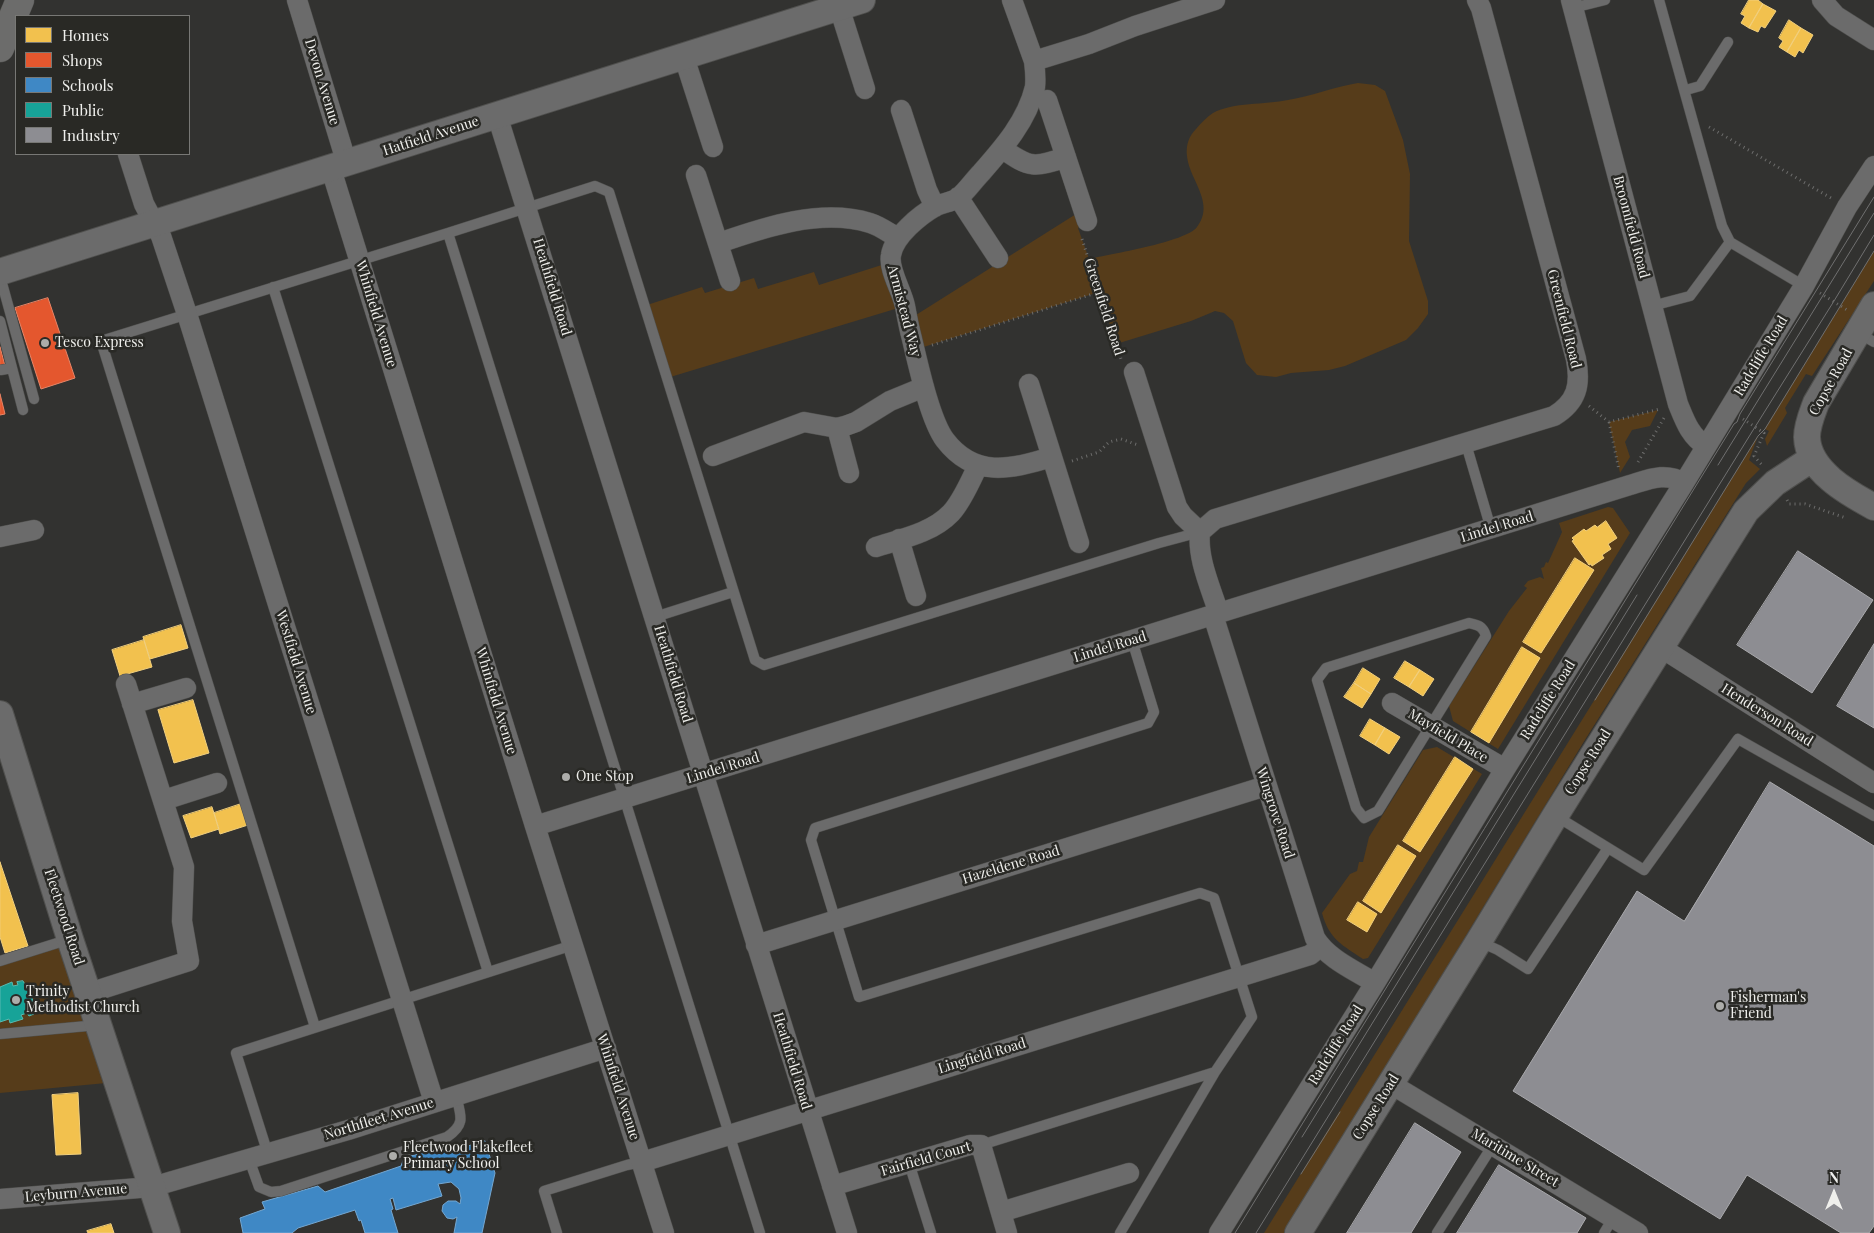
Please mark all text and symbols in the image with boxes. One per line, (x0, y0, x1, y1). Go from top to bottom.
legend (15, 15, 190, 155)
text: Homes (62, 25, 109, 45)
street label: Devon Avenue (301, 37, 343, 127)
text: Shops (62, 50, 103, 70)
text: Schools (62, 75, 114, 95)
text: Public (62, 100, 104, 120)
street label: Hatfield Avenue (381, 113, 481, 159)
text: Industry (62, 125, 120, 145)
street label: Broomfield Road (1609, 174, 1653, 280)
street label: Heathfield Road (529, 236, 575, 338)
street label: Greenfield Road (1080, 256, 1128, 358)
street label: Whinfield Avenue (352, 259, 400, 369)
street label: Armistead Way (884, 263, 924, 359)
street label: Greenfield Road (1544, 268, 1584, 370)
street label: Radcliffe Road (1731, 313, 1791, 399)
place label: Tesco Express (55, 335, 144, 351)
marker: Tesco Express (39, 337, 51, 349)
street label: Copse Road (1806, 346, 1856, 418)
street label: Lindel Road (1459, 508, 1535, 546)
street label: Westfield Avenue (272, 608, 320, 716)
street label: Heathfield Road (650, 623, 696, 725)
street label: Lindel Road (1072, 628, 1148, 666)
street label: Whinfield Avenue (472, 646, 520, 756)
street label: Radcliffe Road (1517, 657, 1579, 743)
street label: Henderson Road (1718, 680, 1816, 750)
street label: Mayfield Place (1405, 706, 1491, 766)
street label: Copse Road (1561, 726, 1615, 798)
street label: Lindel Road (685, 749, 761, 787)
street label: Wingrove Road (1252, 765, 1298, 861)
place label: One Stop (576, 769, 634, 785)
marker: One Stop (560, 771, 572, 783)
street label: Hazeldene Road (960, 842, 1062, 888)
street label: Fleetwood Road (41, 867, 87, 967)
place label: Trinity Methodist Church (26, 984, 140, 1016)
place label: Fisherman's Friend (1730, 990, 1806, 1022)
marker: Trinity Methodist Church (10, 994, 22, 1006)
marker: Fisherman's Friend (1714, 1000, 1726, 1012)
street label: Radcliffe Road (1305, 1002, 1367, 1088)
street label: Heathfield Road (769, 1010, 815, 1112)
street label: Whinfield Avenue (593, 1032, 643, 1142)
street label: Lingfield Road (936, 1035, 1028, 1077)
street label: Copse Road (1349, 1071, 1403, 1143)
street label: Northfleet Avenue (322, 1094, 436, 1144)
street label: Maritime Street (1468, 1125, 1562, 1191)
street label: Fairfield Court (879, 1138, 973, 1180)
place label: Fleetwood Flakefleet Primary School (403, 1140, 532, 1172)
marker: Fleetwood Flakefleet Primary School (387, 1150, 399, 1162)
north arrow (1809, 1168, 1859, 1218)
text: N (1829, 1168, 1839, 1187)
street label: Leyburn Avenue (24, 1180, 128, 1206)

